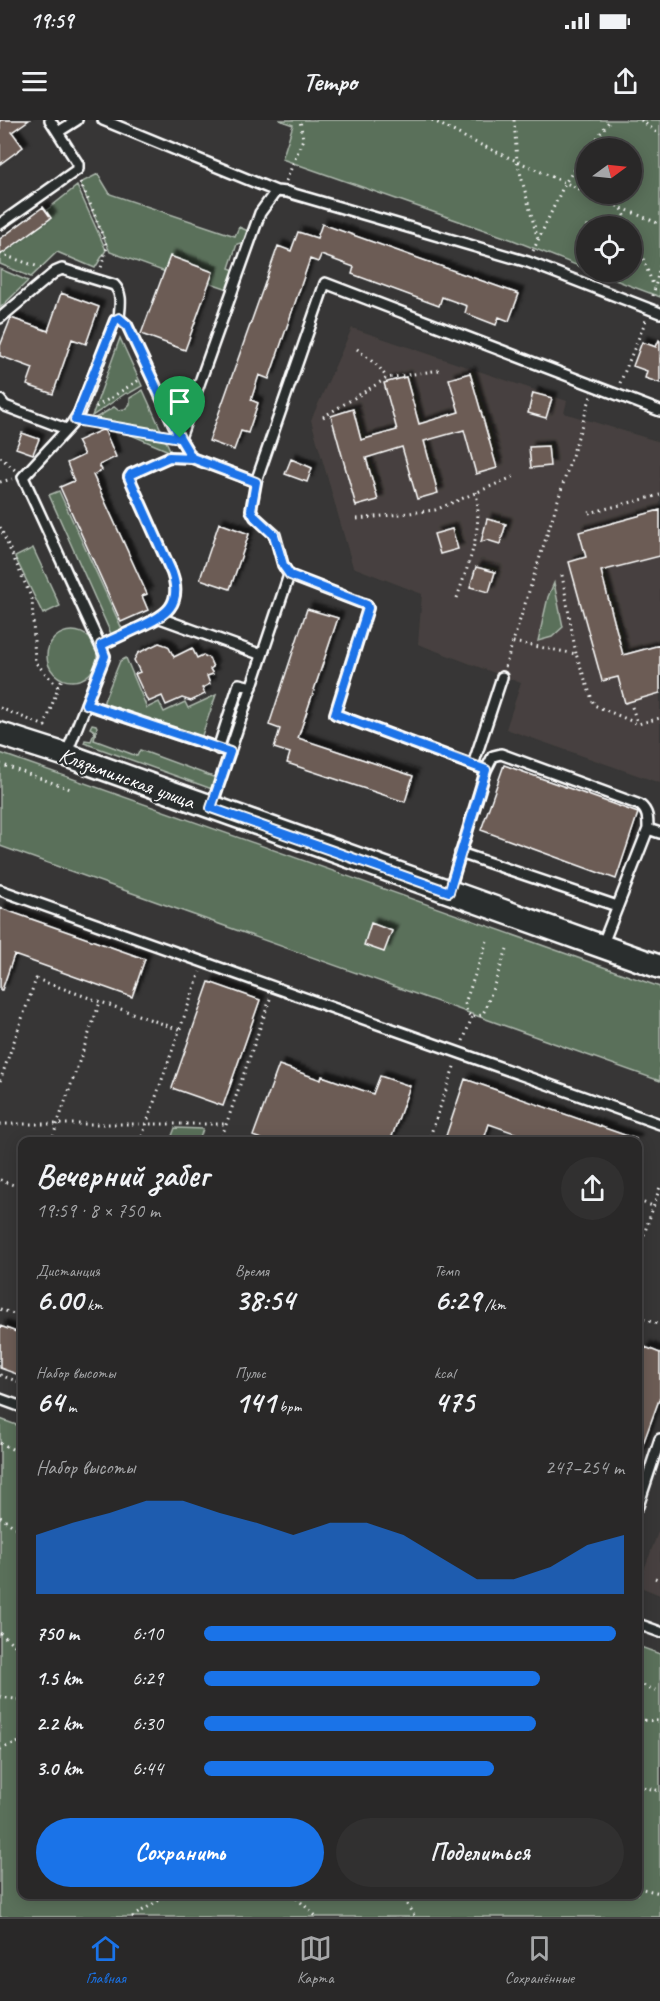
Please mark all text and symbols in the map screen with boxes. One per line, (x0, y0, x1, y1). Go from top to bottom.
text: 19:59 (30, 7, 73, 35)
text: Tempo (303, 64, 357, 98)
icon: menu (18, 65, 51, 98)
icon: share (609, 65, 642, 98)
north arrow (576, 138, 642, 204)
map controls (576, 138, 642, 282)
button: locate (576, 216, 642, 282)
pin (154, 376, 205, 438)
icon: arrive (163, 385, 196, 418)
street label: Клязьминская улица (56, 741, 200, 815)
text: Вечерний забег (36, 1154, 209, 1196)
button: share (561, 1157, 624, 1220)
text: 19:59 · 8 × 750 m (36, 1198, 160, 1223)
text: Дистанция (36, 1261, 100, 1281)
text: Время (235, 1261, 269, 1281)
text: Темп (434, 1261, 460, 1281)
text: 6.00 (36, 1281, 83, 1319)
text: 38:54 (235, 1281, 294, 1319)
text: 6:29 (434, 1281, 481, 1319)
text: km (83, 1295, 103, 1315)
text: /km (481, 1295, 506, 1315)
text: Набор высоты (36, 1363, 115, 1383)
text: Пульс (235, 1363, 266, 1383)
text: kcal (434, 1363, 455, 1383)
text: 64 (36, 1383, 64, 1421)
text: 141 (235, 1383, 276, 1421)
text: 475 (434, 1383, 474, 1421)
text: m (64, 1397, 76, 1417)
text: bpm (276, 1397, 301, 1417)
text: Набор высоты (36, 1455, 135, 1480)
text: 247–254 m (545, 1455, 624, 1480)
text: 750 m (36, 1621, 79, 1646)
text: 6:10 (132, 1621, 163, 1646)
text: 1.5 km (36, 1666, 82, 1691)
text: 6:29 (132, 1666, 163, 1691)
text: 2.2 km (36, 1711, 83, 1736)
text: 6:30 (132, 1711, 163, 1736)
text: 3.0 km (36, 1756, 83, 1781)
text: 6:44 (132, 1756, 163, 1781)
button: Сохранить (36, 1818, 324, 1887)
button: Поделиться (336, 1818, 624, 1887)
tab: Главная (86, 1932, 126, 1988)
tab: Карта (297, 1932, 334, 1988)
tab: Сохранённые (505, 1932, 574, 1988)

